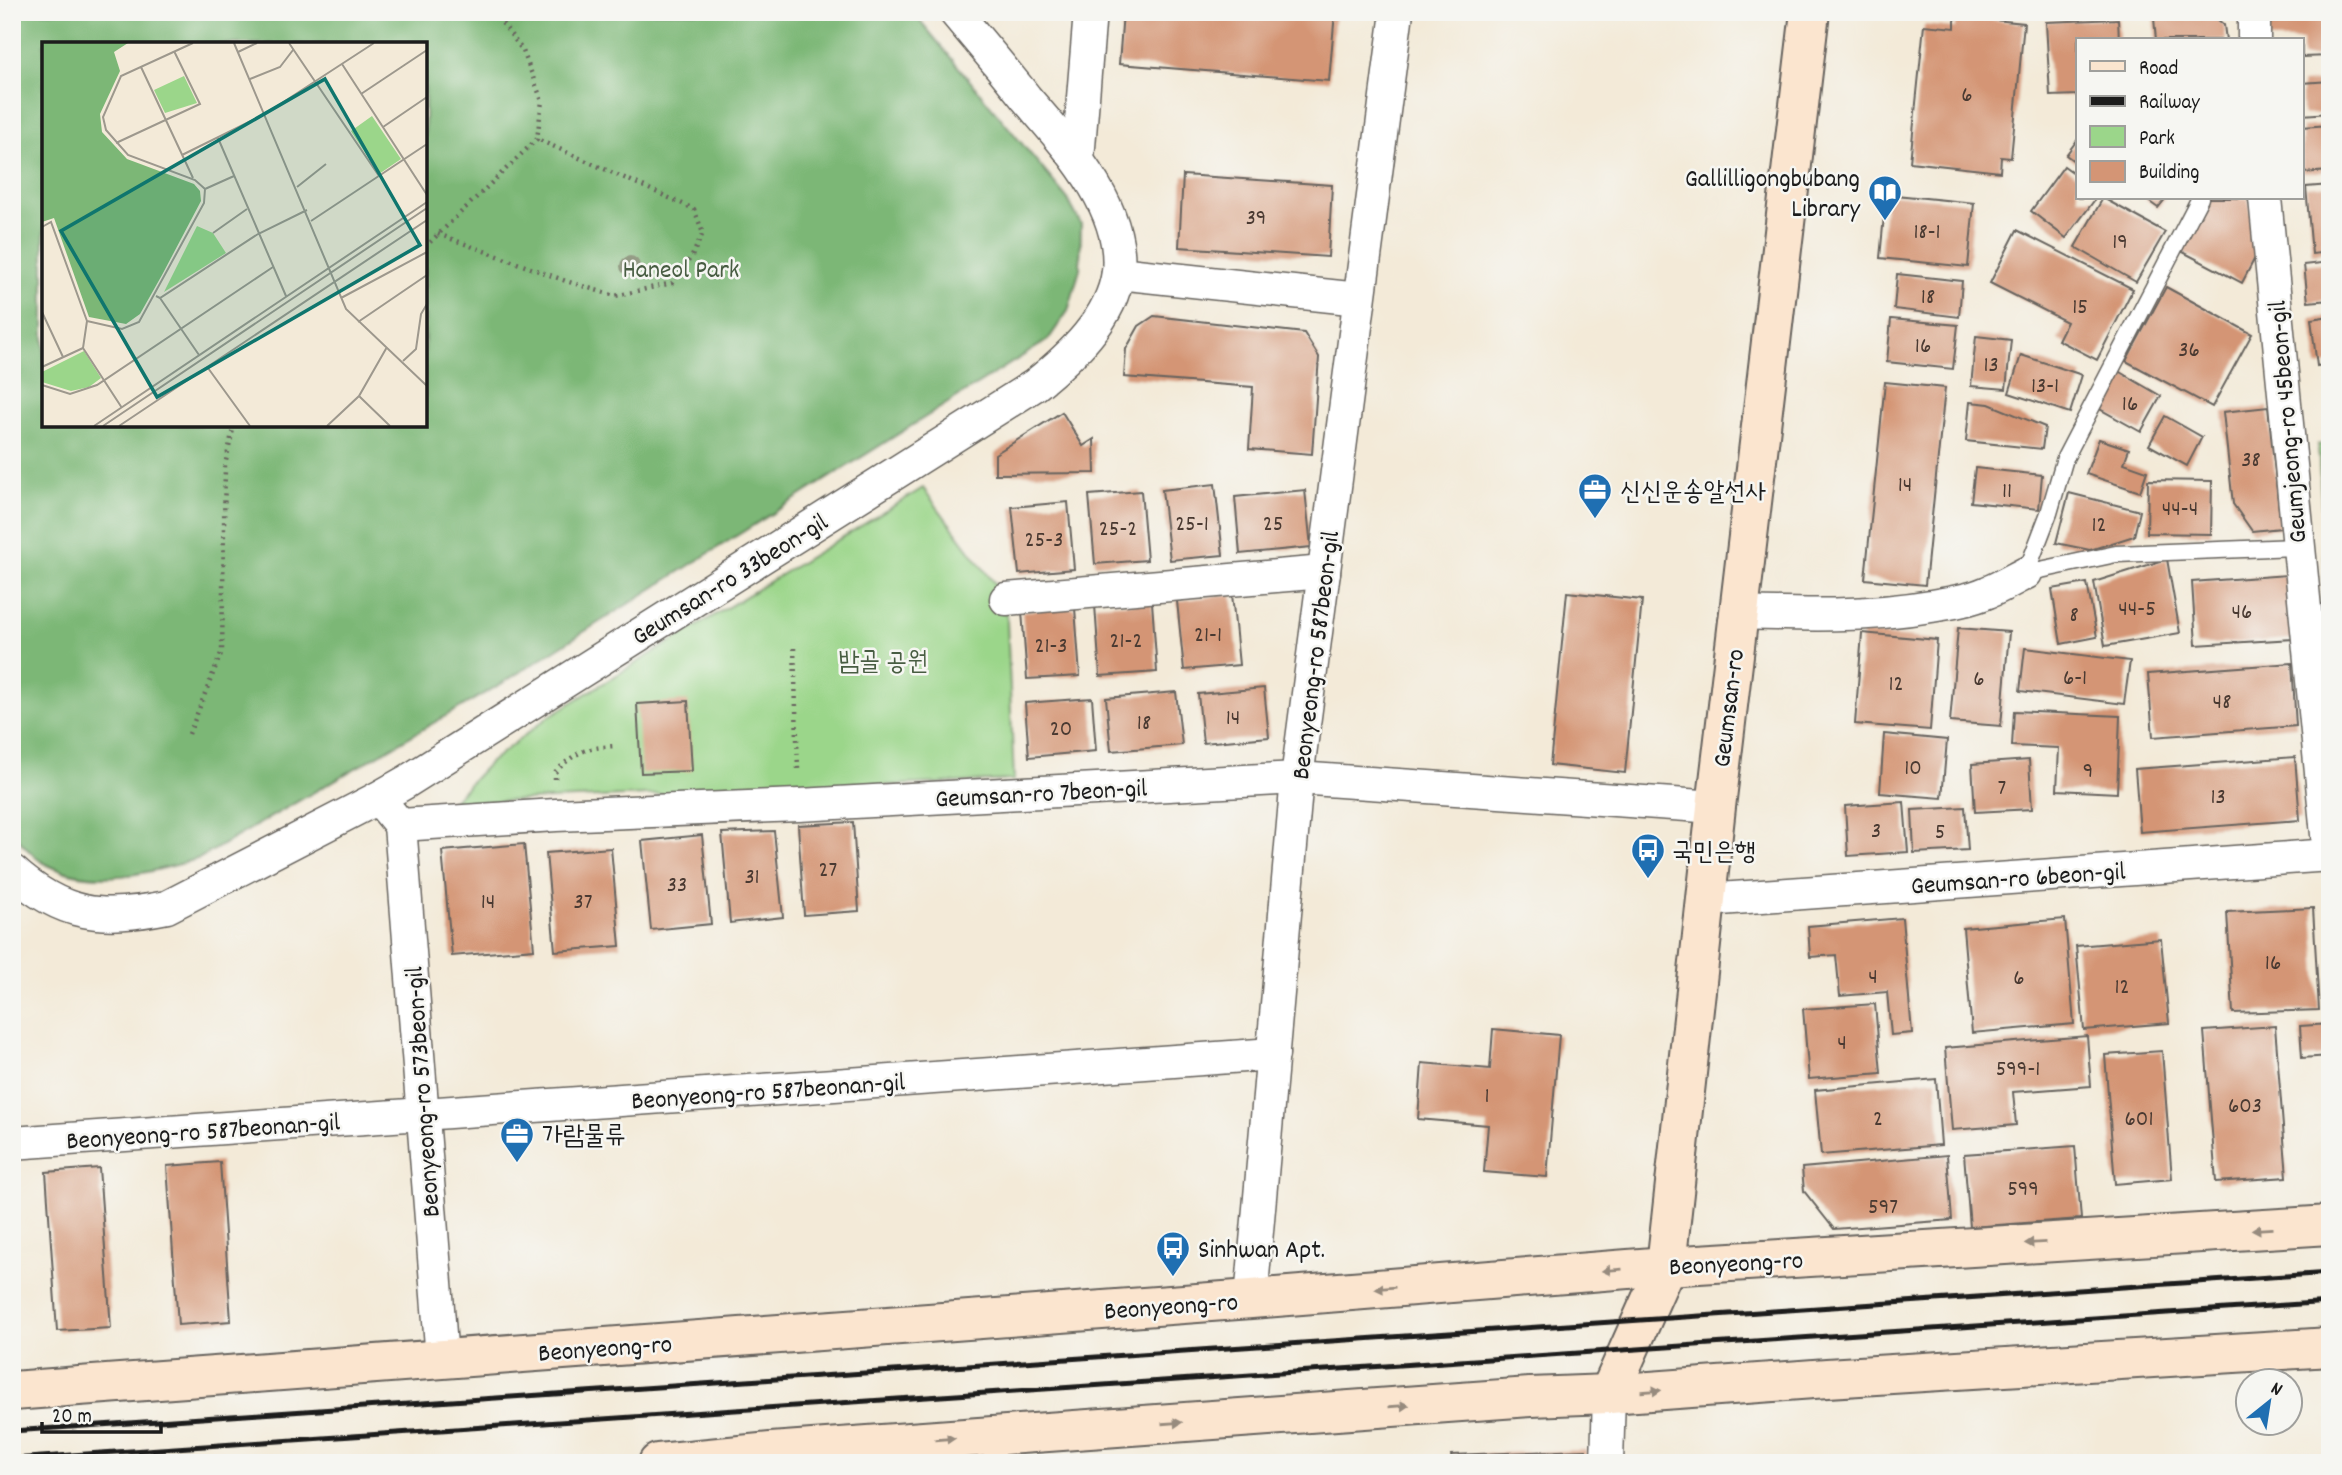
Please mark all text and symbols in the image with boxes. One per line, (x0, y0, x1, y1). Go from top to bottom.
legend (2076, 38, 2304, 200)
inset map (42, 42, 427, 427)
text: Road (2139, 55, 2178, 85)
house number: 6 (1961, 80, 1973, 113)
text: Railway (2139, 89, 2200, 119)
text: Park (2139, 125, 2175, 155)
text: Building (2139, 159, 2199, 189)
place label: Gallilligongbubang Library (1685, 162, 1860, 229)
library icon: Gallilligongbubang Library (1866, 173, 1904, 222)
house number: 39 (1246, 203, 1266, 236)
house number: 18-1 (1913, 217, 1941, 250)
house number: 19 (2112, 227, 2128, 260)
park label: Haneol Park (623, 253, 739, 290)
house number: 18 (1921, 282, 1935, 315)
house number: 15 (2072, 292, 2088, 325)
street label: Geumjeong-ro 45beon-gil (2260, 299, 2319, 544)
house number: 16 (1915, 331, 1931, 364)
house number: 36 (2178, 335, 2200, 368)
house number: 13 (1983, 350, 1999, 383)
house number: 13-1 (2031, 371, 2059, 404)
house number: 16 (2122, 389, 2138, 422)
house number: 38 (2241, 445, 2261, 478)
house number: 14 (1898, 470, 1912, 503)
office icon: 신신운송알선사 (1576, 471, 1614, 520)
place label: 신신운송알선사 (1620, 475, 1767, 512)
house number: 11 (2002, 476, 2012, 509)
house number: 44-4 (2162, 494, 2198, 527)
street label: Geumsan-ro 33beon-gil (625, 506, 836, 656)
house number: 25-1 (1175, 509, 1209, 542)
house number: 25 (1263, 509, 1283, 542)
house number: 12 (2091, 510, 2107, 543)
house number: 25-2 (1099, 514, 1137, 547)
house number: 25-3 (1025, 525, 1063, 558)
street label: Beonyeong-ro 587beon-gil (1284, 529, 1351, 782)
house number: 44-5 (2118, 594, 2156, 627)
house number: 46 (2232, 597, 2252, 630)
house number: 8 (2069, 600, 2079, 633)
house number: 21-1 (1194, 620, 1222, 653)
house number: 21-2 (1109, 626, 1143, 659)
house number: 21-3 (1034, 631, 1068, 664)
park label: 밤골 공원 (838, 645, 928, 682)
street label: Geumsan-ro (1705, 647, 1756, 770)
house number: 6-1 (2063, 663, 2087, 696)
house number: 6 (1973, 664, 1985, 697)
house number: 12 (1888, 669, 1904, 702)
house number: 48 (2213, 687, 2231, 720)
house number: 14 (1226, 703, 1240, 736)
house number: 18 (1137, 708, 1151, 741)
house number: 20 (1050, 714, 1072, 747)
house number: 10 (1904, 753, 1922, 786)
house number: 9 (2083, 756, 2093, 789)
street label: Geumsan-ro 7beon-gil (934, 771, 1148, 820)
house number: 7 (1998, 773, 2006, 806)
house number: 13 (2210, 782, 2226, 815)
house number: 3 (1871, 816, 1881, 849)
house number: 5 (1935, 817, 1945, 850)
bus stop icon: 국민은행 (1629, 831, 1667, 880)
place label: 국민은행 (1672, 835, 1756, 872)
house number: 27 (819, 855, 837, 888)
street label: Geumsan-ro 6beon-gil (1910, 855, 2127, 906)
house number: 31 (744, 862, 760, 895)
house number: 33 (667, 870, 687, 903)
house number: 14 (481, 887, 495, 920)
house number: 37 (573, 887, 593, 920)
house number: 16 (2265, 948, 2281, 981)
house number: 4 (1868, 962, 1878, 995)
house number: 6 (2013, 963, 2025, 996)
street label: Beonyeong-ro 573beon-gil (397, 965, 452, 1218)
house number: 12 (2114, 972, 2130, 1005)
house number: 4 (1837, 1028, 1847, 1061)
house number: 599-1 (1996, 1054, 2040, 1087)
street label: Beonyeong-ro 587beonan-gil (630, 1065, 906, 1122)
house number: 1 (1484, 1081, 1490, 1114)
house number: 603 (2228, 1091, 2262, 1124)
house number: 2 (1873, 1104, 1883, 1137)
house number: 601 (2125, 1104, 2153, 1137)
street label: Beonyeong-ro 587beonan-gil (65, 1105, 341, 1162)
office icon: 가람물류 (498, 1115, 536, 1164)
place label: 가람물류 (542, 1119, 626, 1156)
house number: 599 (2007, 1174, 2039, 1207)
house number: 597 (1868, 1192, 1898, 1225)
one-way arrow (2250, 1224, 2272, 1235)
bus stop icon: Sinhwan Apt. (1154, 1229, 1192, 1278)
place label: Sinhwan Apt. (1198, 1233, 1325, 1270)
one-way arrow (2023, 1238, 2045, 1249)
street label: Beonyeong-ro (1668, 1244, 1804, 1287)
one-way arrow (1601, 1265, 1623, 1276)
one-way arrow (1374, 1283, 1396, 1294)
street label: Beonyeong-ro (1103, 1285, 1240, 1332)
street label: Beonyeong-ro (537, 1327, 674, 1374)
north arrow (2234, 1366, 2304, 1436)
text: N (2265, 1376, 2287, 1404)
one-way arrow (1640, 1385, 1662, 1396)
scale bar (42, 1391, 161, 1435)
one-way arrow (1389, 1401, 1411, 1412)
text: 20 m (52, 1403, 92, 1433)
one-way arrow (1162, 1417, 1184, 1428)
one-way arrow (935, 1434, 957, 1445)

